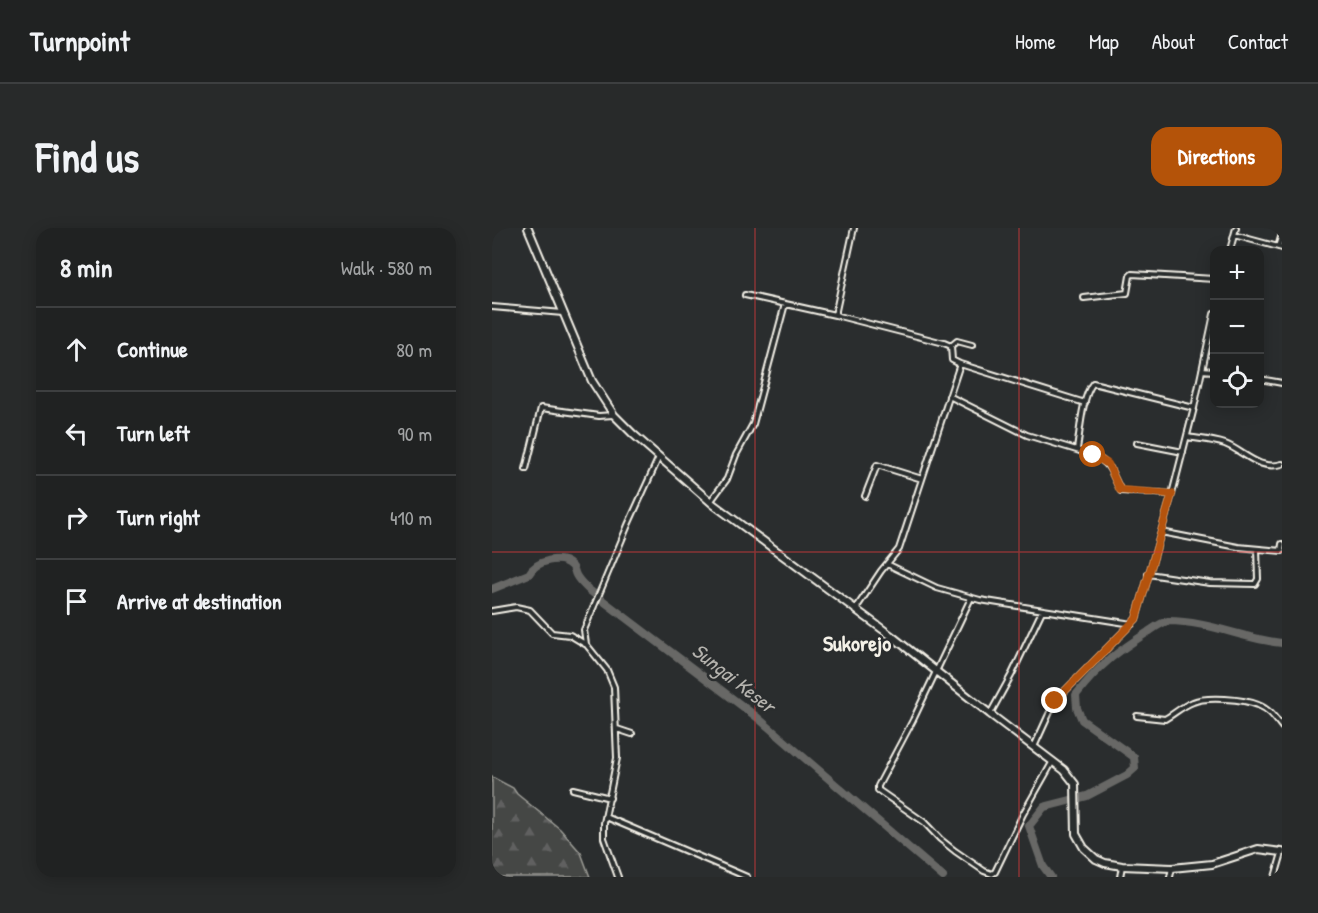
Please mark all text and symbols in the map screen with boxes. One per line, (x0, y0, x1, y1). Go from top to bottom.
text: Turnpoint (30, 22, 130, 60)
text: Home (1015, 27, 1056, 56)
text: Map (1089, 27, 1119, 56)
text: About (1152, 27, 1195, 56)
text: Contact (1228, 27, 1288, 56)
button: Directions (1151, 127, 1282, 186)
text: Find us (36, 128, 139, 185)
map controls (1210, 246, 1264, 408)
button: + (1210, 246, 1264, 300)
text: 8 min (60, 250, 113, 285)
text: Walk · 580 m (341, 254, 432, 281)
button: − (1210, 300, 1264, 354)
icon: ahead (60, 333, 93, 366)
text: Continue (117, 334, 188, 364)
text: 80 m (396, 336, 432, 363)
button: locate (1210, 354, 1264, 408)
icon: left (60, 417, 93, 450)
text: Turn left (117, 418, 190, 448)
text: 90 m (398, 420, 432, 447)
route start (1079, 441, 1105, 467)
icon: right (60, 501, 93, 534)
text: Turn right (117, 502, 200, 532)
text: 410 m (390, 504, 432, 531)
icon: arrive (60, 585, 93, 618)
text: Arrive at destination (117, 586, 282, 616)
district label: Sukorejo (823, 628, 891, 658)
water label: Sungai Keser (686, 636, 784, 722)
route end (1041, 687, 1067, 713)

